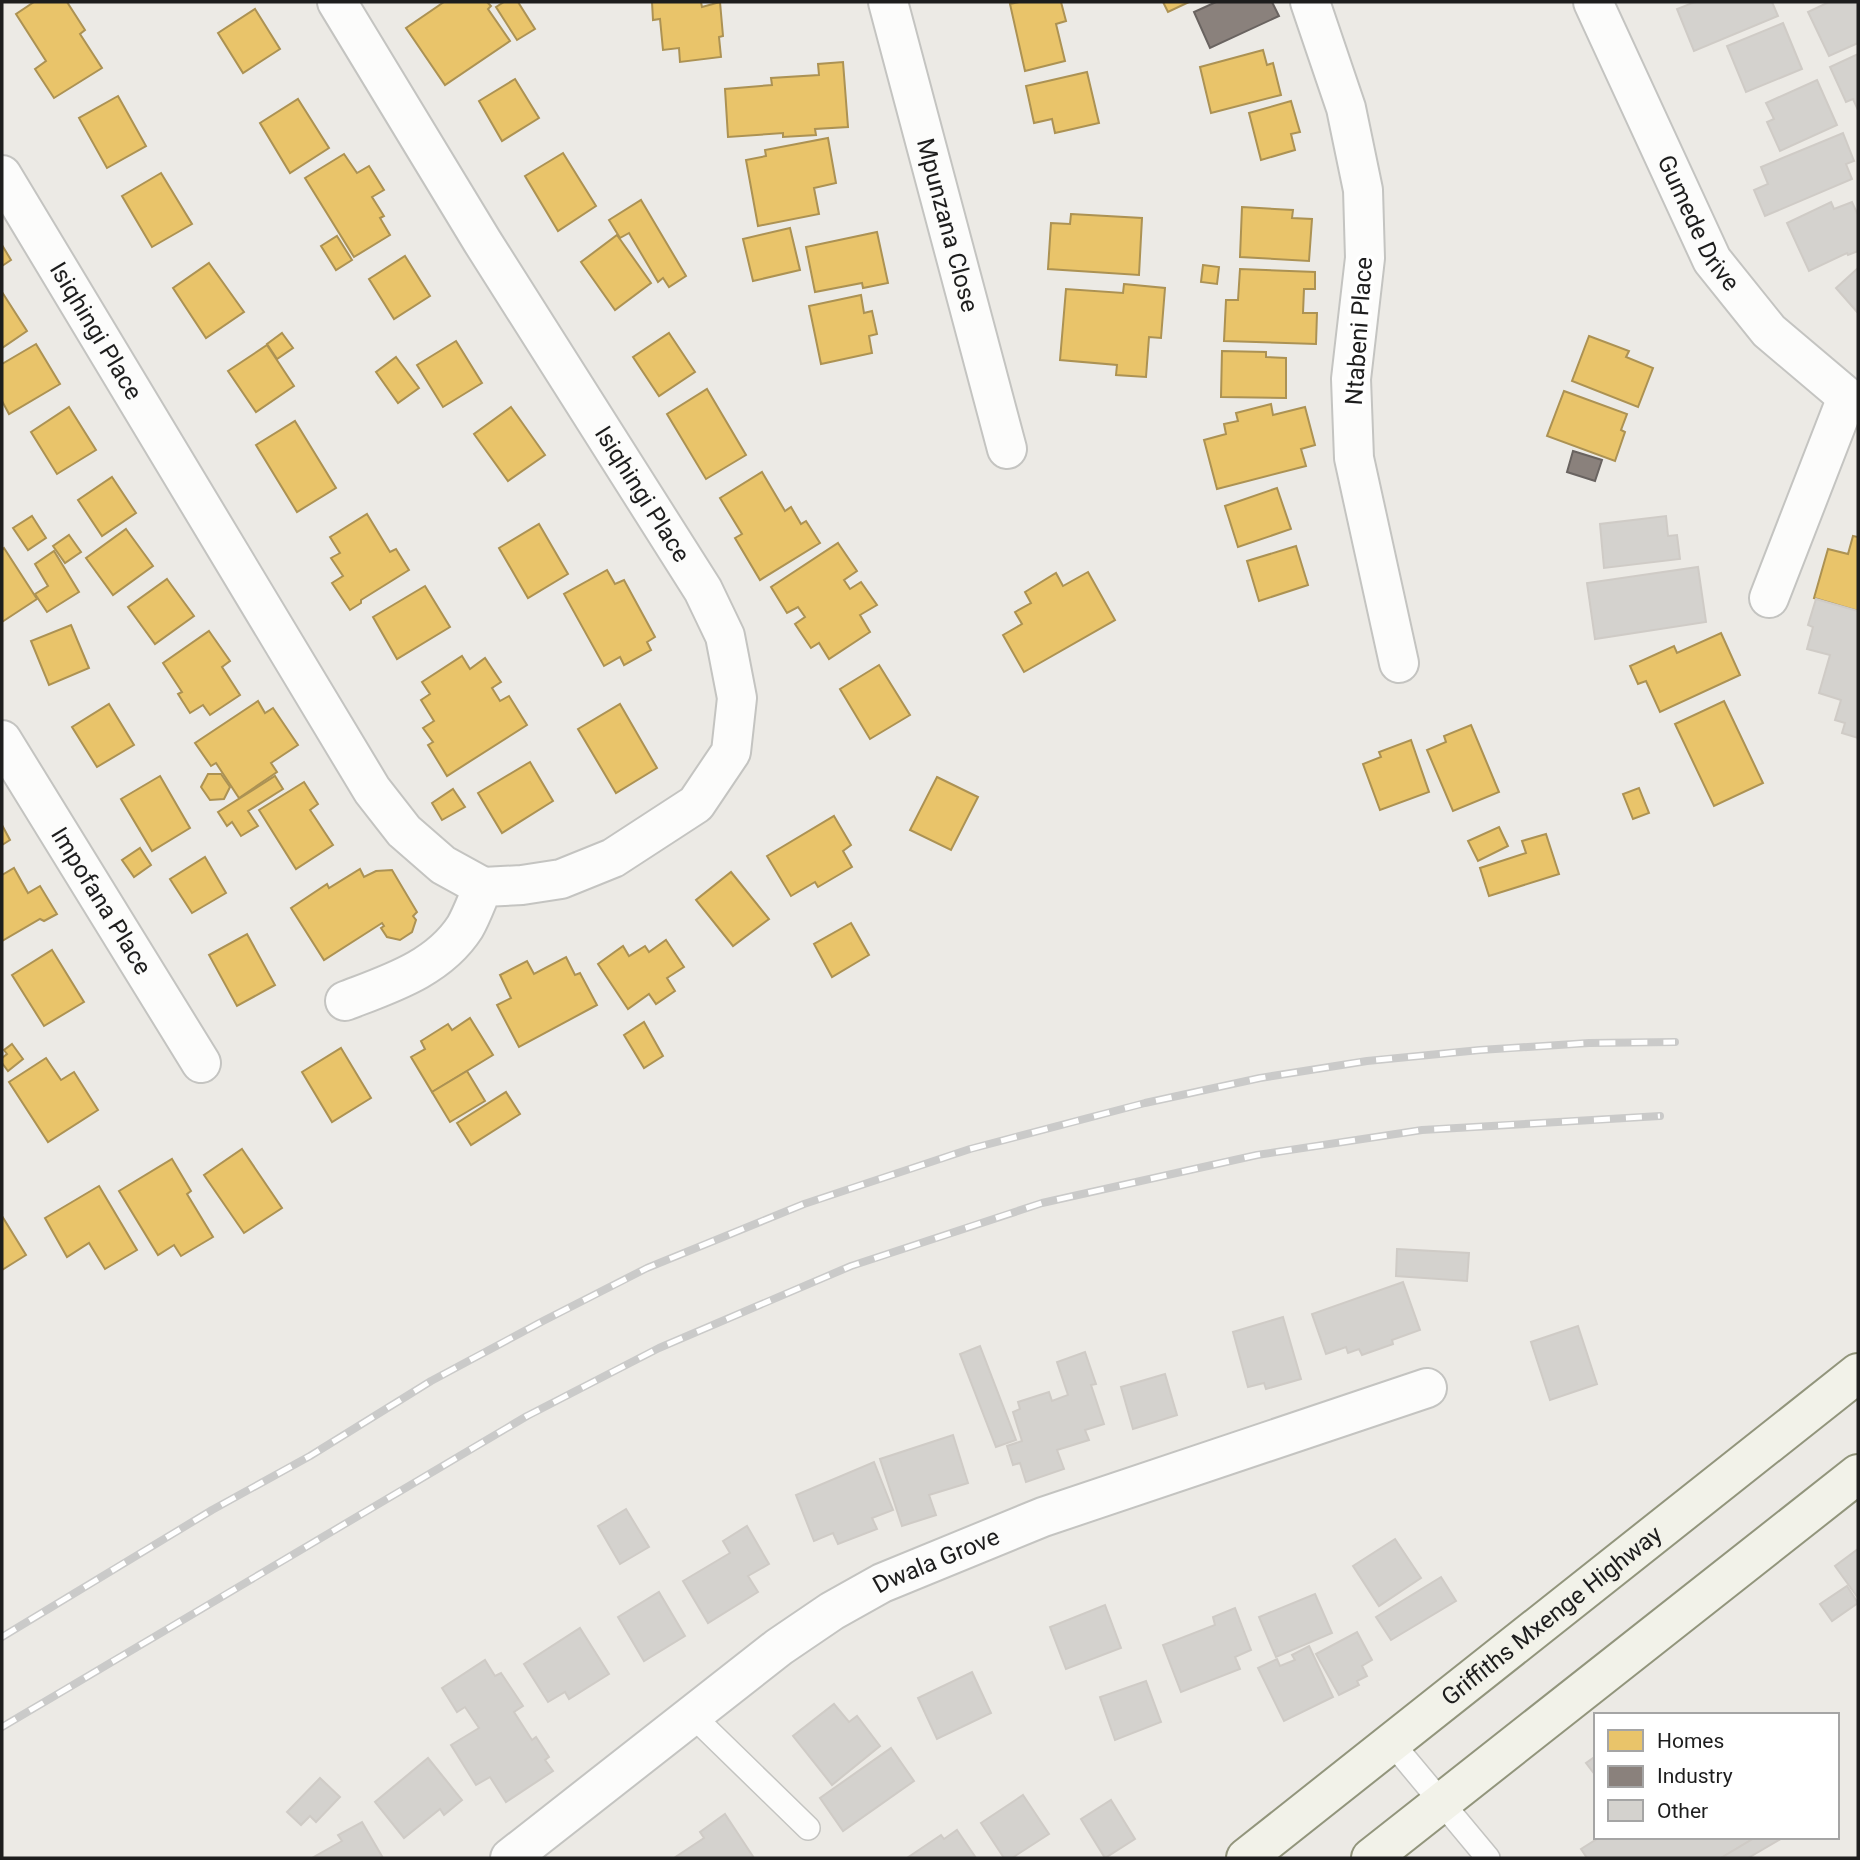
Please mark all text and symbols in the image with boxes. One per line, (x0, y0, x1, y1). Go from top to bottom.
street label: Mpunzana Close (911, 135, 984, 315)
street label: Gumede Drive (1652, 151, 1745, 297)
street label: Ntabeni Place (1340, 256, 1378, 406)
street label: Isiqhingi Place (44, 257, 148, 405)
street label: Isiqhingi Place (589, 421, 696, 567)
street label: Impofana Place (45, 822, 157, 980)
street label: Griffiths Mxenge Highway (1436, 1520, 1668, 1712)
street label: Dwala Grove (868, 1522, 1004, 1599)
legend (1594, 1713, 1839, 1839)
text: Homes (1657, 1729, 1724, 1753)
text: Industry (1657, 1764, 1733, 1788)
text: Other (1657, 1799, 1708, 1823)

